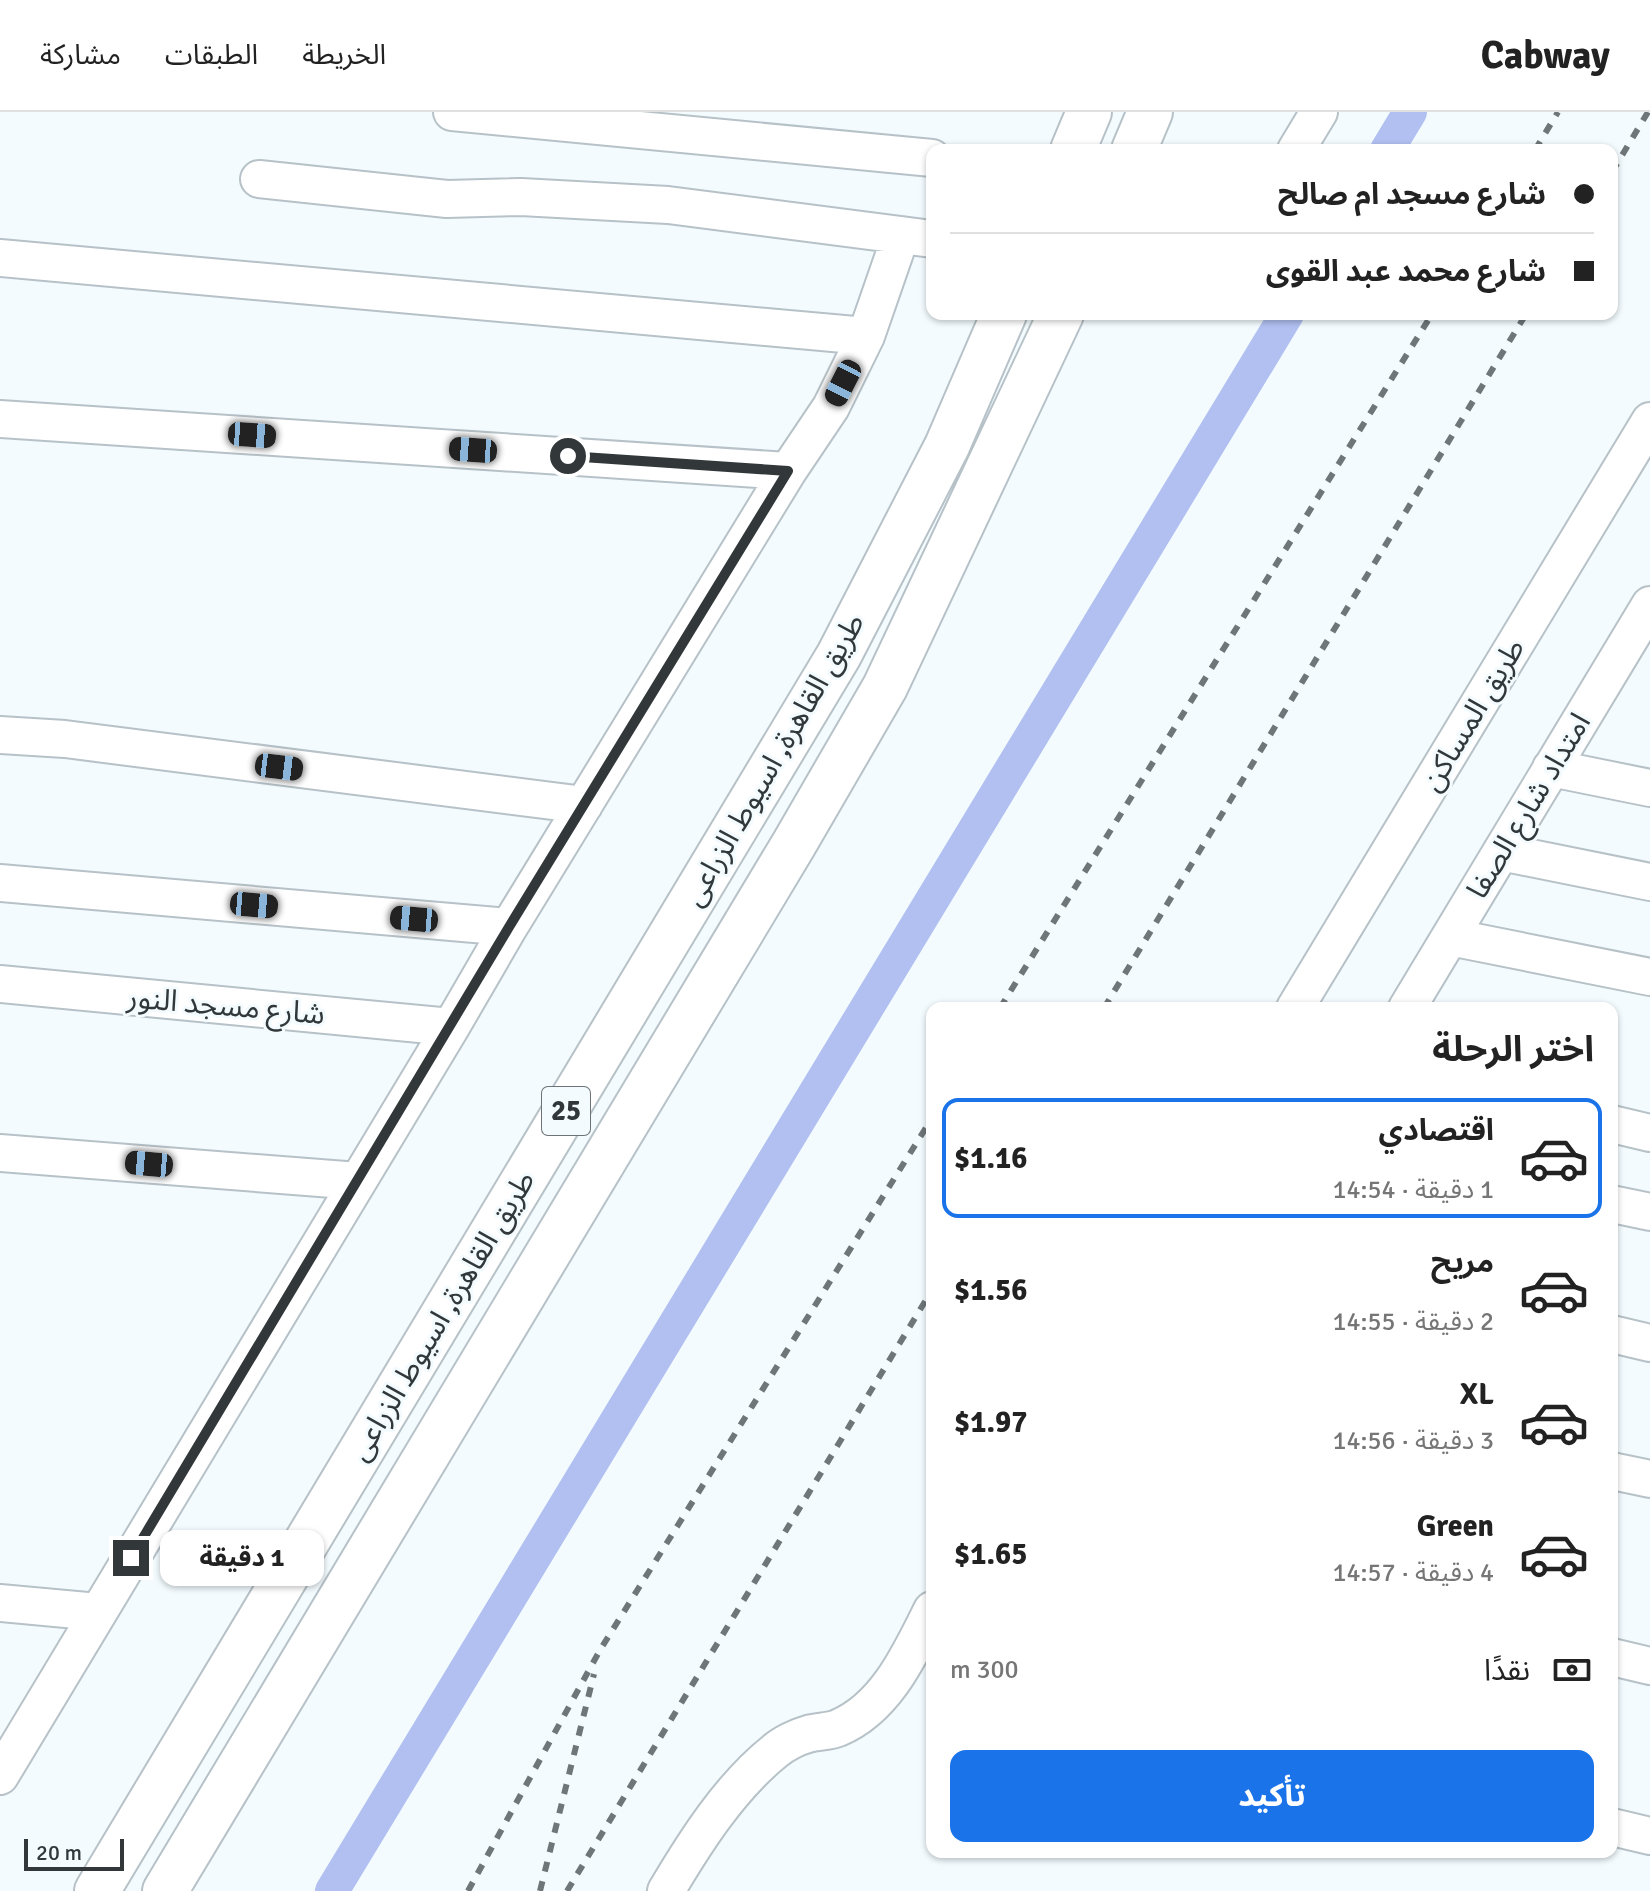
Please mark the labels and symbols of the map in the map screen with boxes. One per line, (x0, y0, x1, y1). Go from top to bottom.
car (821, 356, 865, 410)
car (227, 421, 277, 449)
car (448, 436, 498, 464)
route start (550, 438, 586, 474)
street label: طريق القاهرة, اسيوط الزراعى (675, 607, 873, 913)
street label: طريق المساكن (1413, 632, 1533, 798)
street label: امتداد شارع الصفا (1459, 706, 1602, 907)
car (254, 752, 304, 782)
car (229, 891, 279, 919)
car (389, 905, 439, 933)
street label: شارع مسجد النور (124, 979, 326, 1036)
road number: 25 (542, 1087, 590, 1135)
car (124, 1150, 174, 1178)
street label: طريق القاهرة, اسيوط الزراعى (341, 1164, 543, 1468)
callout: 1 دقيقة (159, 1530, 323, 1586)
route end (113, 1540, 149, 1576)
scale bar (24, 1835, 124, 1871)

